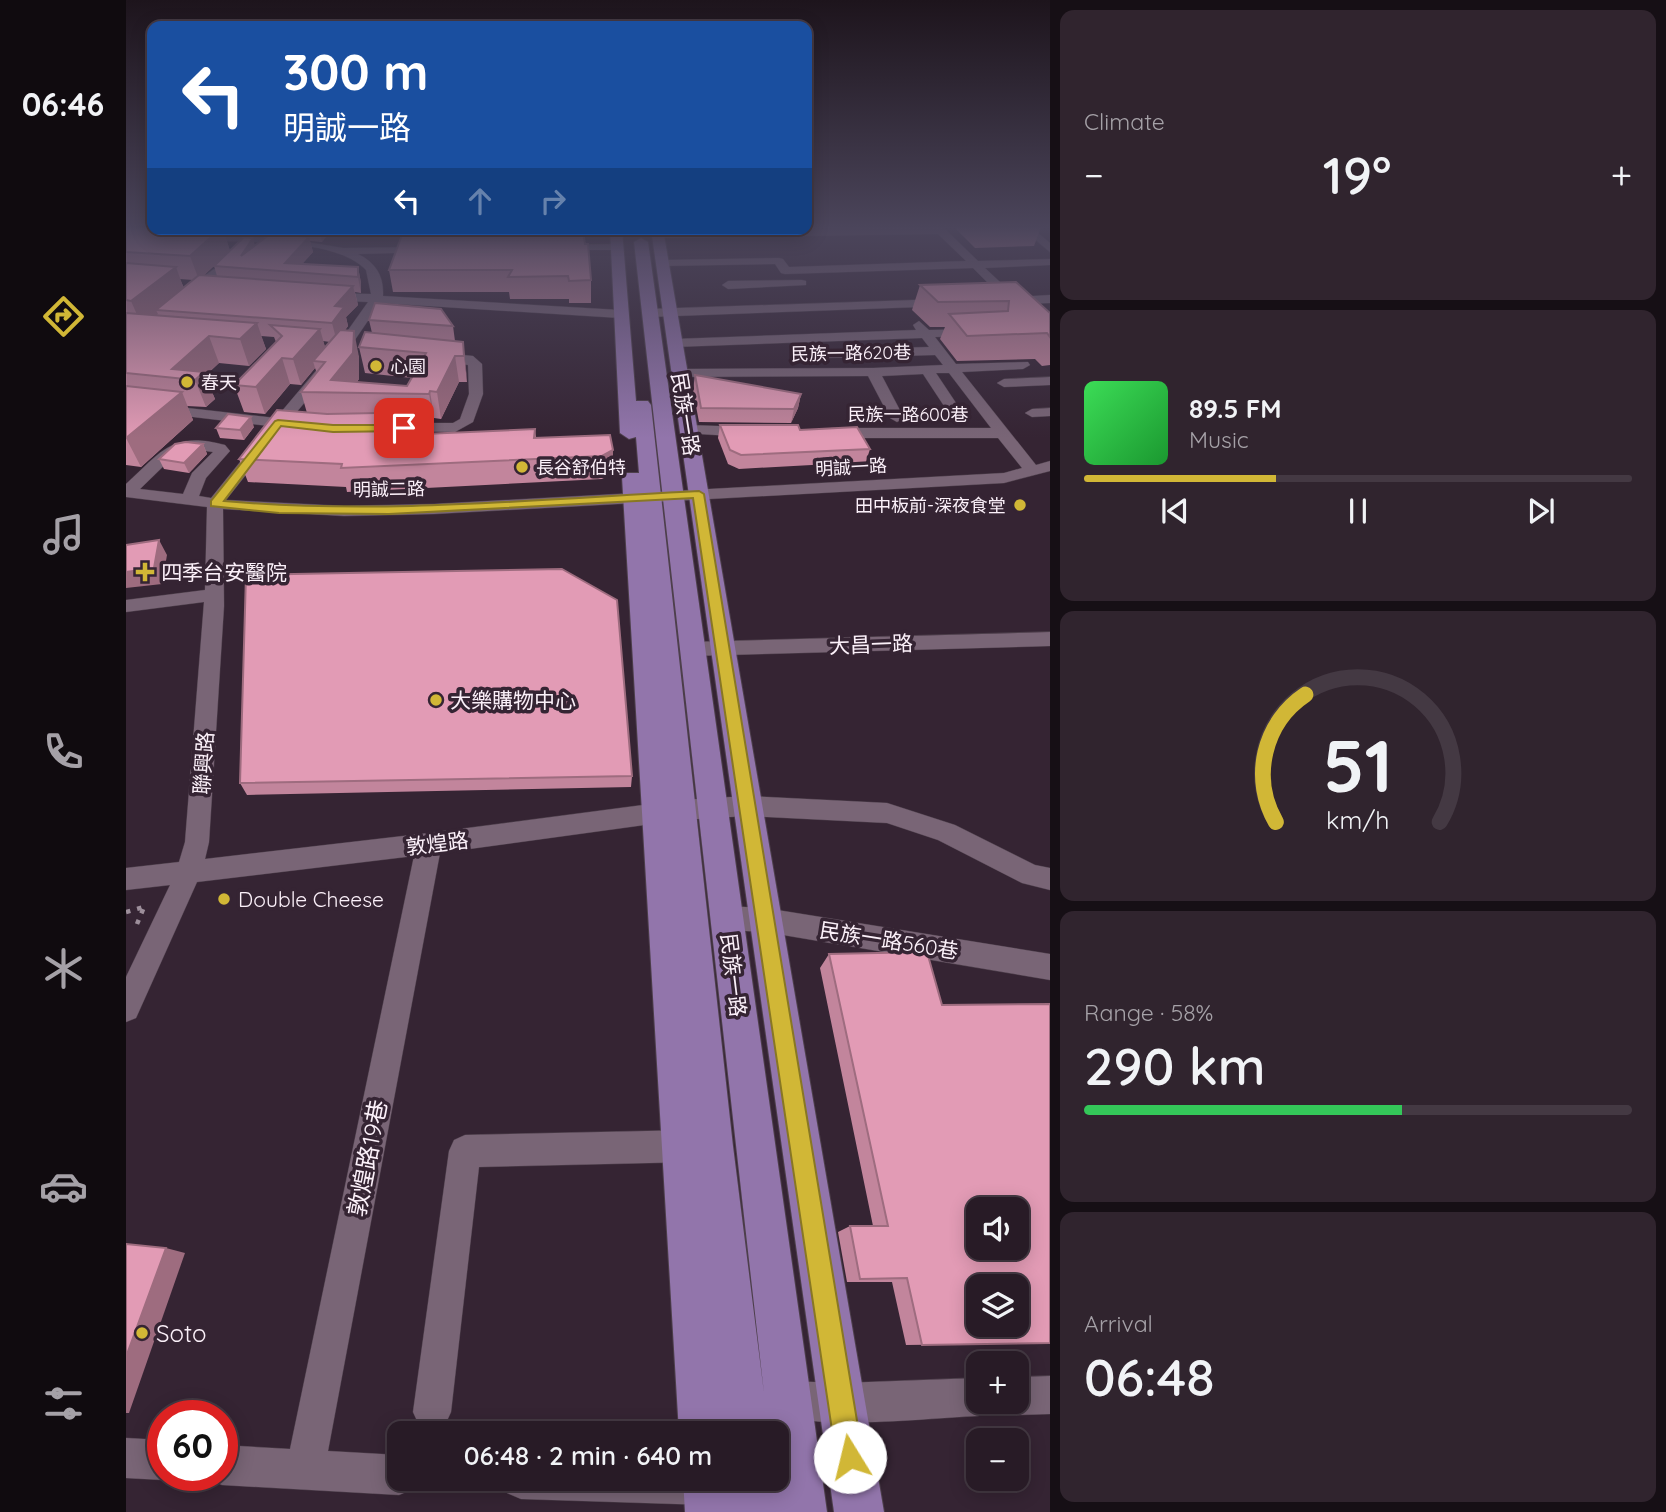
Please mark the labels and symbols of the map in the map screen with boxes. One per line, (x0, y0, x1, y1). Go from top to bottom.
street label: 民族一路620巷 (791, 340, 911, 366)
place label: 心園 (390, 355, 426, 378)
marker: 心園 (368, 358, 384, 374)
street label: 民族一路 (667, 370, 705, 458)
place label: 春天 (201, 371, 237, 394)
marker: 春天 (179, 374, 195, 390)
pin (374, 398, 434, 458)
street label: 民族一路600巷 (847, 403, 969, 426)
street label: 明誠一路 (814, 454, 888, 480)
place label: 長谷舒伯特 (536, 456, 626, 479)
marker: 長谷舒伯特 (514, 459, 530, 475)
street label: 明誠二路 (353, 477, 425, 501)
place label: 田中板前-深夜食堂 (855, 494, 1006, 517)
marker: 田中板前-深夜食堂 (1012, 497, 1028, 513)
place label: 四季台安醫院 (161, 559, 287, 585)
marker: 四季台安醫院 (135, 562, 155, 582)
street label: 大昌一路 (829, 630, 913, 658)
place label: 大樂購物中心 (450, 687, 576, 713)
marker: 大樂購物中心 (428, 692, 444, 708)
street label: 聯興路 (188, 731, 218, 795)
street label: 敦煌路 (404, 826, 470, 860)
place label: Double Cheese (238, 886, 384, 912)
marker: Double Cheese (216, 891, 232, 907)
street label: 民族一路560巷 (818, 916, 960, 964)
street label: 民族一路 (716, 932, 752, 1018)
street label: 敦煌路19巷 (341, 1097, 393, 1219)
place label: Soto (156, 1318, 207, 1348)
marker: Soto (134, 1325, 150, 1341)
speed limit sign: 60 (147, 1400, 238, 1491)
position arrow (813, 1420, 887, 1494)

